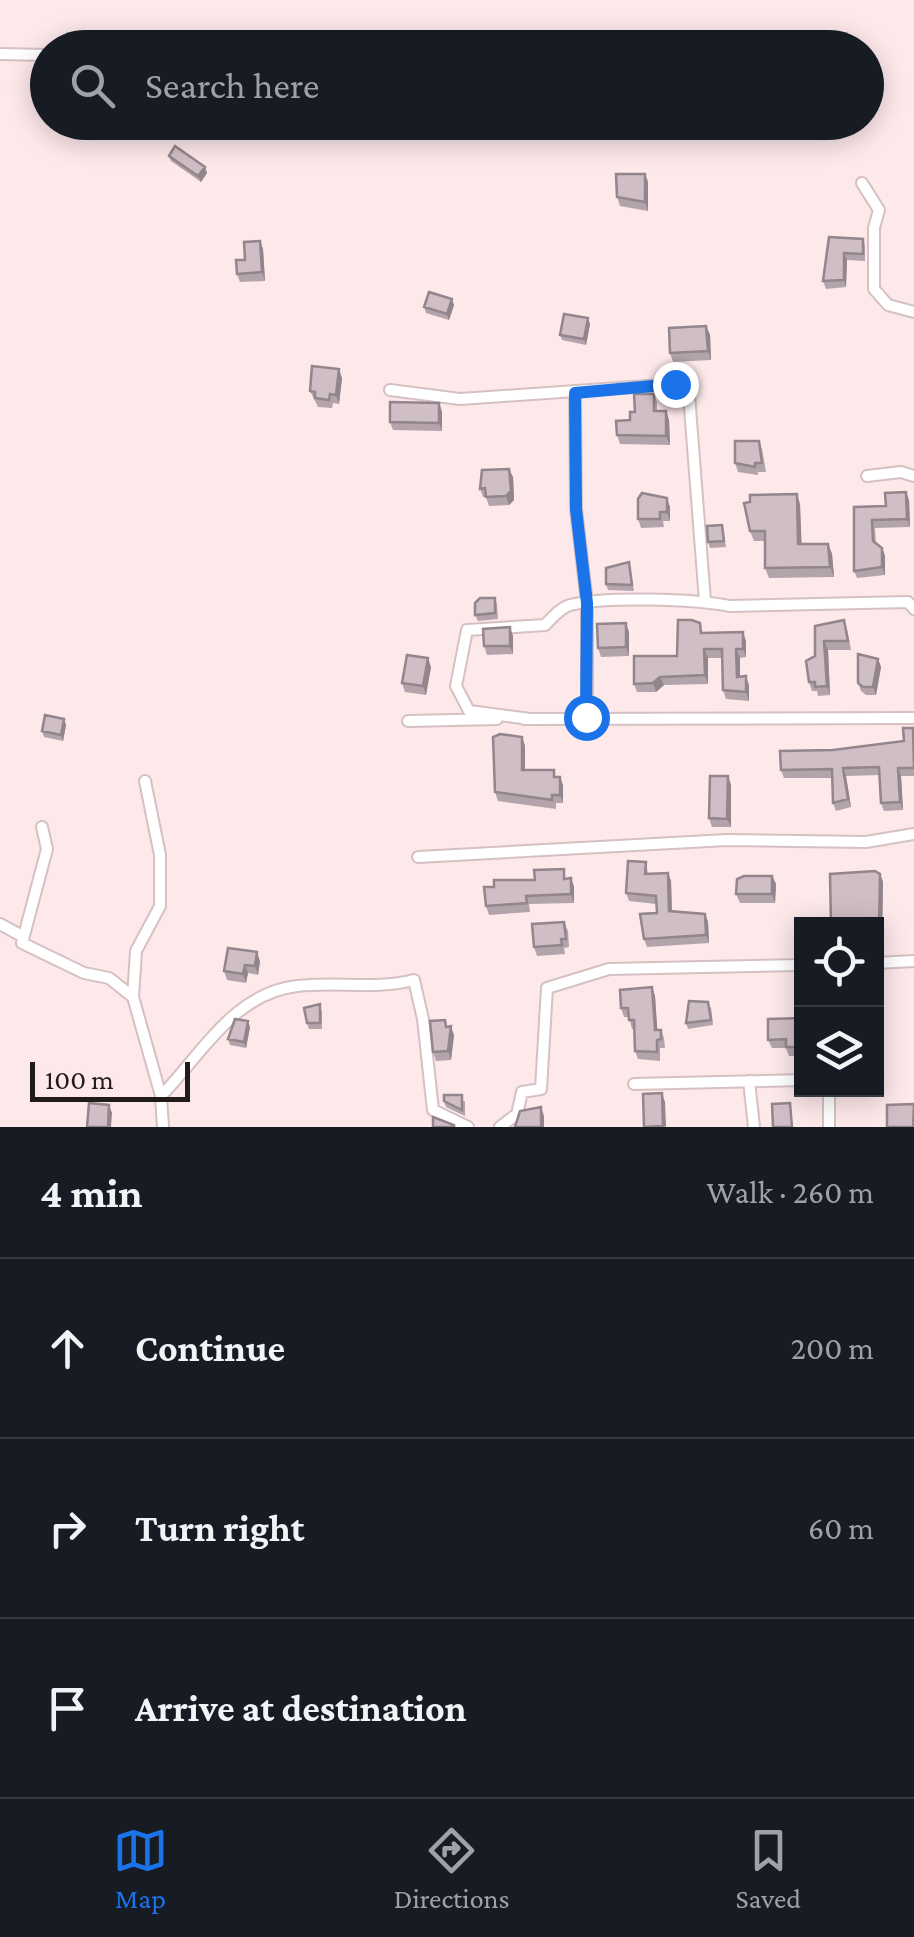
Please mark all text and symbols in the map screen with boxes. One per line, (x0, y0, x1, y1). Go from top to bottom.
search box (30, 30, 884, 140)
icon: search (65, 58, 120, 113)
text: Search here (145, 64, 319, 106)
route end (653, 362, 699, 408)
route start (564, 695, 610, 741)
map controls (794, 917, 884, 1097)
button: locate (794, 917, 884, 1007)
button: layers (794, 1007, 884, 1097)
scale bar (30, 1057, 190, 1102)
text: 100 m (45, 1064, 114, 1095)
text: 4 min (40, 1169, 143, 1216)
text: Walk · 260 m (707, 1174, 874, 1210)
icon: ahead (40, 1321, 95, 1376)
text: Continue (135, 1327, 285, 1369)
text: 200 m (791, 1330, 874, 1366)
icon: right (40, 1501, 95, 1556)
text: Turn right (135, 1507, 304, 1549)
text: 60 m (808, 1510, 874, 1546)
icon: arrive (40, 1681, 95, 1736)
text: Arrive at destination (135, 1687, 467, 1729)
tab: Map (113, 1823, 168, 1914)
tab: Directions (394, 1823, 510, 1914)
tab: Saved (735, 1823, 801, 1914)

